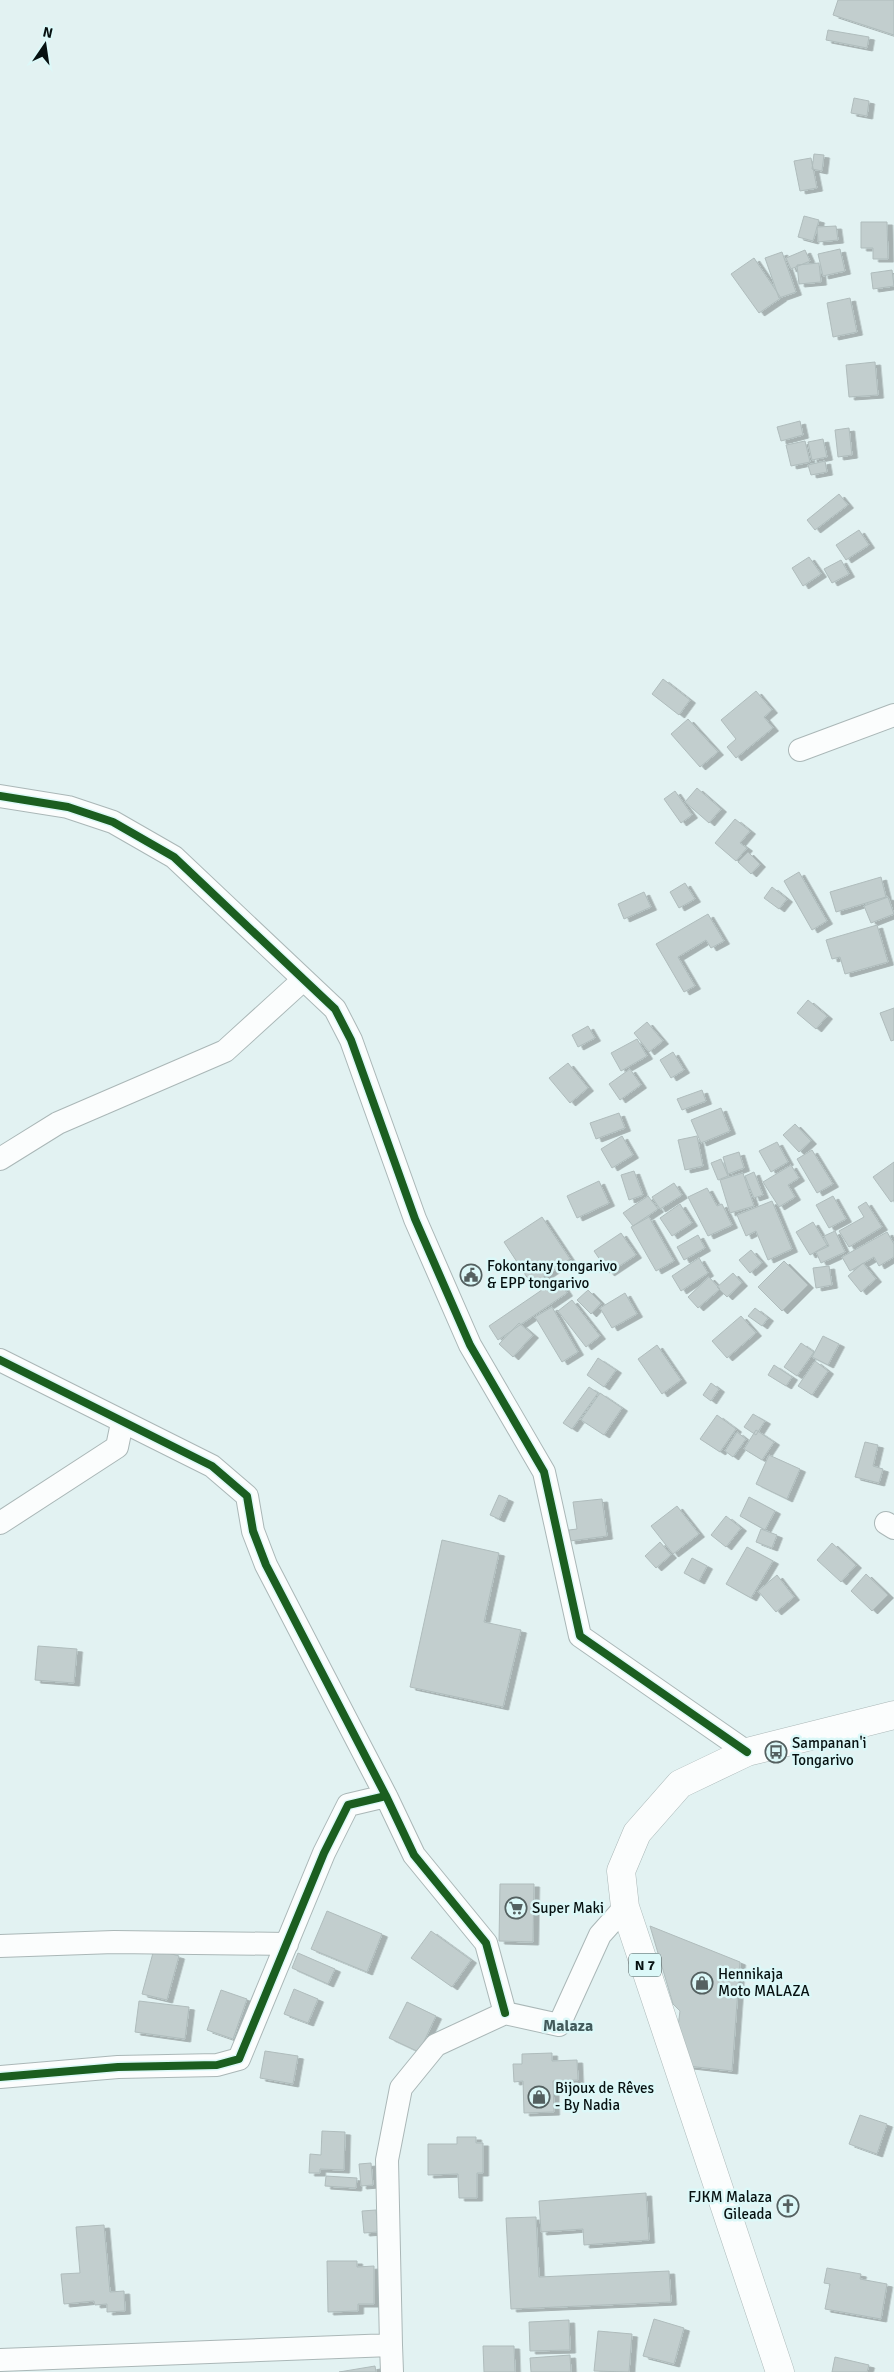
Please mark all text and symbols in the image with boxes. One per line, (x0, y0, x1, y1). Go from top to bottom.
north arrow (20, 20, 70, 70)
text: N (41, 23, 54, 42)
place label: Fokontany tongarivo & EPP tongarivo (487, 1257, 617, 1292)
public building icon: Fokontany tongarivo & EPP tongarivo (459, 1263, 483, 1287)
place label: Sampanan'i Tongarivo (792, 1734, 867, 1769)
bus stop icon: Sampanan'i Tongarivo (764, 1740, 788, 1764)
supermarket icon: Super Maki (504, 1896, 528, 1920)
place label: Super Maki (532, 1899, 604, 1917)
road number: N 7 (629, 1954, 661, 1976)
place label: Hennikaja Moto MALAZA (718, 1965, 810, 2000)
shop icon: Hennikaja Moto MALAZA (690, 1971, 714, 1995)
district label: Malaza (543, 2016, 593, 2036)
place label: Bijoux de Rêves - By Nadia (555, 2079, 655, 2114)
shop icon: Bijoux de Rêves - By Nadia (527, 2085, 551, 2109)
place label: FJKM Malaza Gileada (688, 2188, 772, 2223)
church icon: FJKM Malaza Gileada (776, 2194, 800, 2218)

